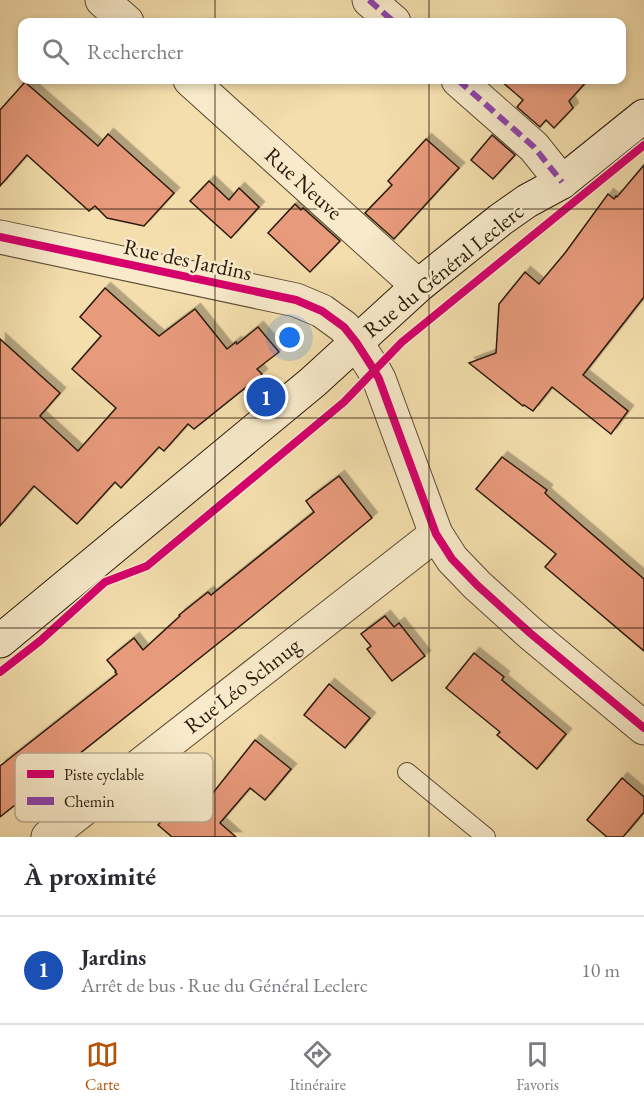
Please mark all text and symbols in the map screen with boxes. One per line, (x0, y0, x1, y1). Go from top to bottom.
search box (18, 18, 626, 84)
icon: search (39, 35, 72, 68)
text: Rechercher (87, 37, 183, 66)
street label: Rue Neuve (258, 141, 349, 226)
street label: Rue du Général Leclerc (357, 197, 530, 344)
street label: Rue des Jardins (121, 232, 255, 287)
your location (275, 323, 304, 352)
pin: 1 (246, 374, 286, 420)
street label: Rue Léo Schnug (178, 631, 307, 740)
legend (15, 753, 213, 822)
text: Piste cyclable (64, 764, 144, 785)
text: Chemin (64, 791, 115, 812)
text: À proximité (24, 859, 156, 893)
text: Jardins (81, 943, 146, 972)
text: 1 (38, 957, 49, 983)
text: 10 m (581, 957, 620, 983)
text: Arrêt de bus · Rue du Général Leclerc (81, 972, 368, 998)
tab: Carte (85, 1038, 119, 1095)
tab: Itinéraire (290, 1038, 346, 1095)
tab: Favoris (516, 1038, 559, 1095)

